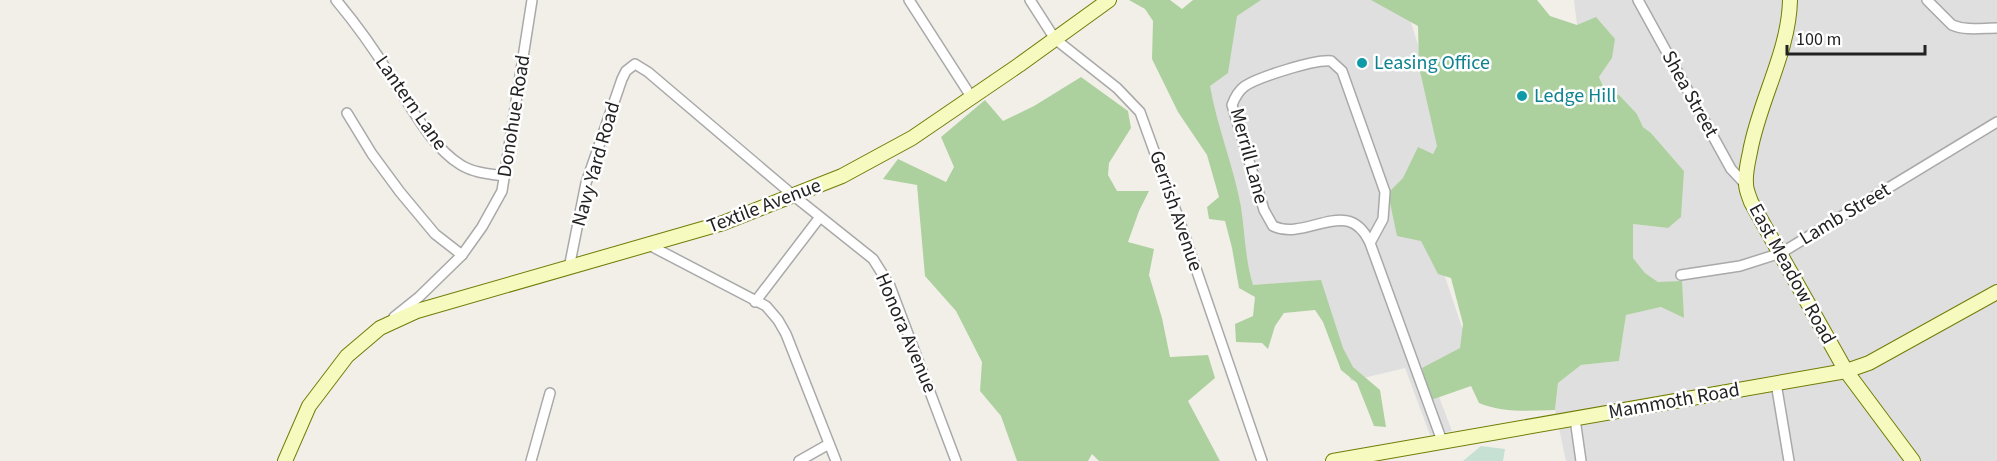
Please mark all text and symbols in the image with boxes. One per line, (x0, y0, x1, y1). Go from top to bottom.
scale bar (1787, 18, 1925, 56)
text: 100 m (1796, 27, 1841, 52)
street label: Shea Street (1655, 45, 1725, 143)
place label: Leasing Office (1374, 49, 1490, 77)
street label: Lantern Lane (368, 50, 454, 156)
street label: Donohue Road (491, 53, 537, 179)
marker: Leasing Office (1355, 56, 1369, 70)
place label: Ledge Hill (1534, 82, 1616, 110)
marker: Ledge Hill (1515, 89, 1529, 103)
street label: Navy Yard Road (565, 98, 627, 230)
street label: Merrill Lane (1223, 105, 1275, 207)
street label: Gerrish Avenue (1142, 147, 1210, 275)
street label: Textile Avenue (703, 171, 825, 241)
street label: Lamb Street (1794, 176, 1896, 252)
street label: East Meadow Road (1742, 199, 1842, 349)
street label: Honora Avenue (868, 269, 944, 397)
street label: Mammoth Road (1606, 376, 1742, 426)

